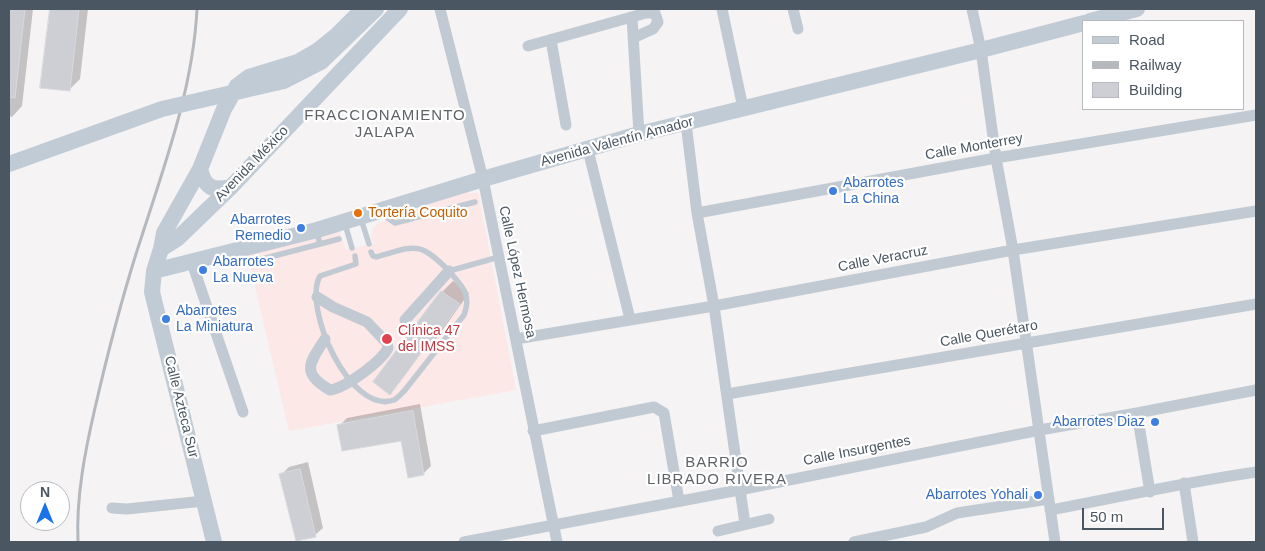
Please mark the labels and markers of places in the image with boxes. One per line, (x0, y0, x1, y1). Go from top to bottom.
place label: Abarrotes La China (843, 175, 904, 208)
marker: Abarrotes La China (827, 185, 839, 197)
place label: Tortería Coquito (368, 205, 468, 221)
marker: Tortería Coquito (352, 207, 364, 219)
place label: Abarrotes Remedio (230, 212, 291, 244)
marker: Abarrotes Remedio (295, 222, 307, 234)
place label: Abarrotes La Nueva (213, 254, 274, 286)
marker: Abarrotes La Nueva (197, 264, 209, 276)
place label: Abarrotes La Miniatura (176, 303, 253, 336)
marker: Abarrotes La Miniatura (160, 313, 172, 325)
place label: Clínica 47 del IMSS (398, 323, 460, 356)
marker: Clínica 47 del IMSS (380, 332, 394, 346)
place label: Abarrotes Diaz (1052, 414, 1145, 430)
marker: Abarrotes Diaz (1149, 416, 1161, 428)
place label: Abarrotes Yohali (926, 487, 1028, 503)
marker: Abarrotes Yohali (1032, 489, 1044, 501)

